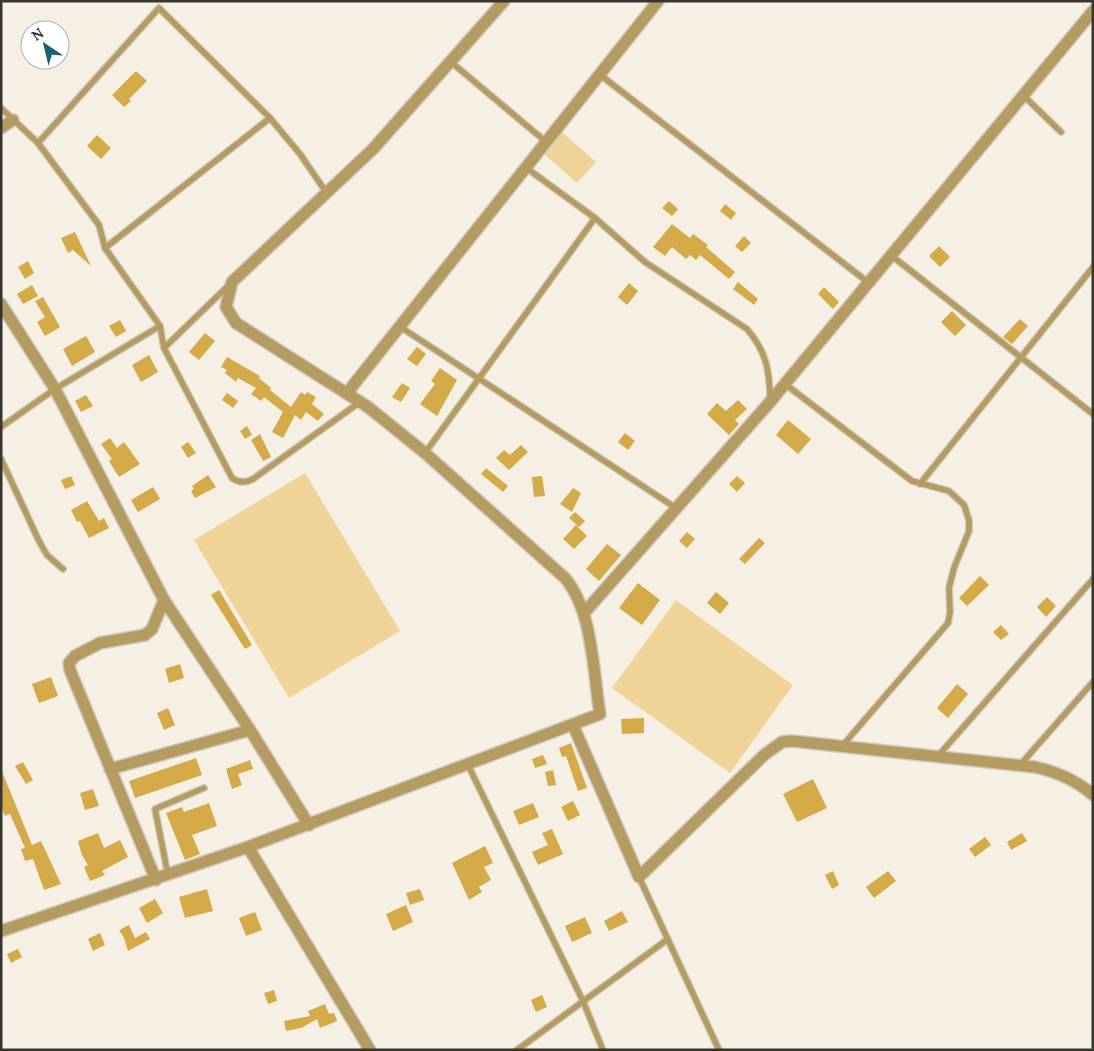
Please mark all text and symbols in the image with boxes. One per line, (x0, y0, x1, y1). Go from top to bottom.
north arrow (20, 20, 70, 70)
text: N (28, 24, 47, 45)

